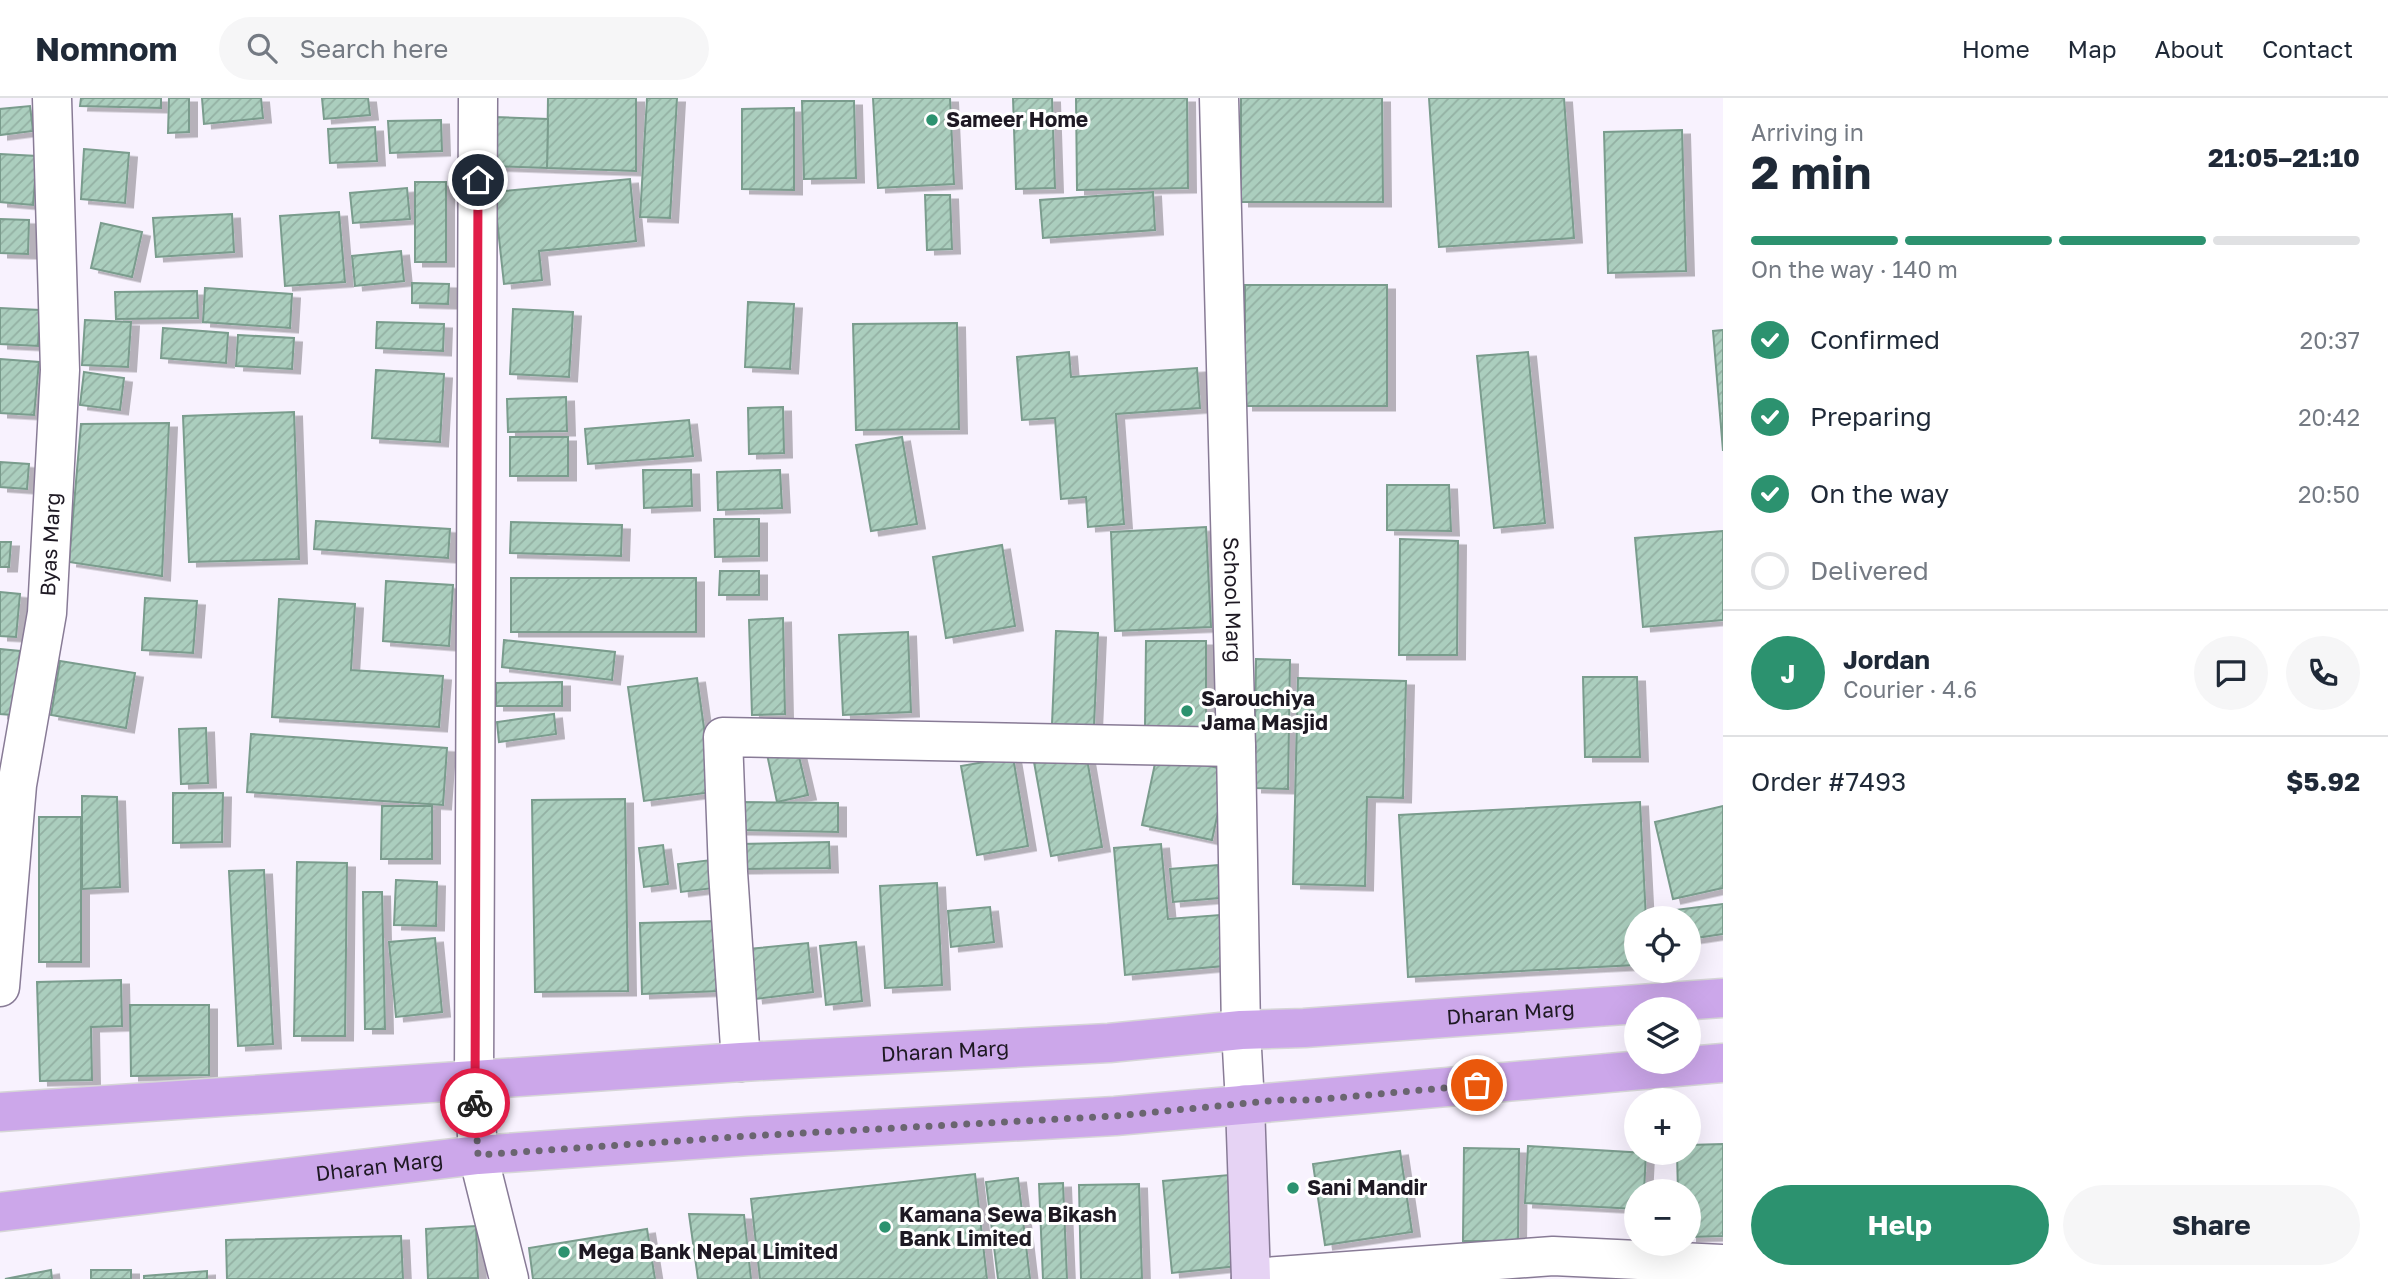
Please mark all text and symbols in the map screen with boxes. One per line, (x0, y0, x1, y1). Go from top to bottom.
search box (219, 17, 709, 80)
text: Nomnom (35, 29, 177, 68)
icon: search (243, 29, 281, 67)
text: Search here (299, 33, 448, 64)
text: Home (1962, 34, 2030, 63)
text: Map (2068, 34, 2117, 63)
text: About (2155, 34, 2224, 63)
text: Contact (2262, 34, 2353, 63)
place label: Sameer Home (946, 106, 1088, 132)
marker: Sameer Home (924, 112, 940, 128)
text: Arriving in (1751, 118, 1864, 146)
text: 21:05–21:10 (2208, 142, 2360, 173)
text: 2 min (1751, 144, 1871, 199)
pin (448, 150, 508, 210)
icon: home (459, 161, 497, 199)
text: On the way · 140 m (1751, 255, 1958, 283)
icon: check (1751, 321, 1789, 359)
text: Confirmed (1810, 324, 1940, 355)
text: 20:37 (2300, 326, 2360, 354)
icon: check (1751, 398, 1789, 436)
text: Preparing (1810, 401, 1932, 432)
text: 20:42 (2298, 403, 2360, 431)
icon: check (1751, 475, 1789, 513)
text: On the way (1810, 478, 1949, 509)
text: 20:50 (2298, 480, 2360, 508)
street label: Byas Marg (34, 492, 65, 597)
street label: School Marg (1219, 537, 1248, 663)
text: Delivered (1810, 555, 1929, 586)
button: chat (2194, 636, 2268, 710)
button: phone (2286, 636, 2360, 710)
text: Jordan (1843, 644, 1930, 675)
text: J (1781, 658, 1795, 689)
text: Courier · 4.6 (1843, 675, 1977, 703)
place label: Sarouchiya Jama Masjid (1201, 685, 1328, 735)
marker: Sarouchiya Jama Masjid (1179, 703, 1195, 719)
text: Order #7493 (1751, 766, 1906, 797)
text: $5.92 (2286, 766, 2360, 797)
map controls (1624, 906, 1701, 1256)
button: locate (1624, 906, 1701, 983)
street label: Dharan Marg (1446, 995, 1576, 1030)
button: layers (1624, 997, 1701, 1074)
street label: Dharan Marg (880, 1034, 1010, 1067)
pin (1447, 1055, 1507, 1115)
icon: bag (1458, 1066, 1496, 1104)
courier (440, 1068, 510, 1138)
icon: bike (456, 1084, 494, 1122)
button: + (1624, 1088, 1701, 1165)
street label: Dharan Marg (314, 1145, 444, 1186)
place label: Sani Mandir (1307, 1174, 1427, 1200)
button: − (1624, 1179, 1701, 1256)
marker: Sani Mandir (1285, 1180, 1301, 1196)
button: Help (1751, 1185, 2049, 1265)
button: Share (2063, 1185, 2360, 1265)
place label: Kamana Sewa Bikash Bank Limited (899, 1201, 1117, 1251)
marker: Kamana Sewa Bikash Bank Limited (877, 1219, 893, 1235)
place label: Mega Bank Nepal Limited (578, 1238, 838, 1264)
marker: Mega Bank Nepal Limited (556, 1244, 572, 1260)

